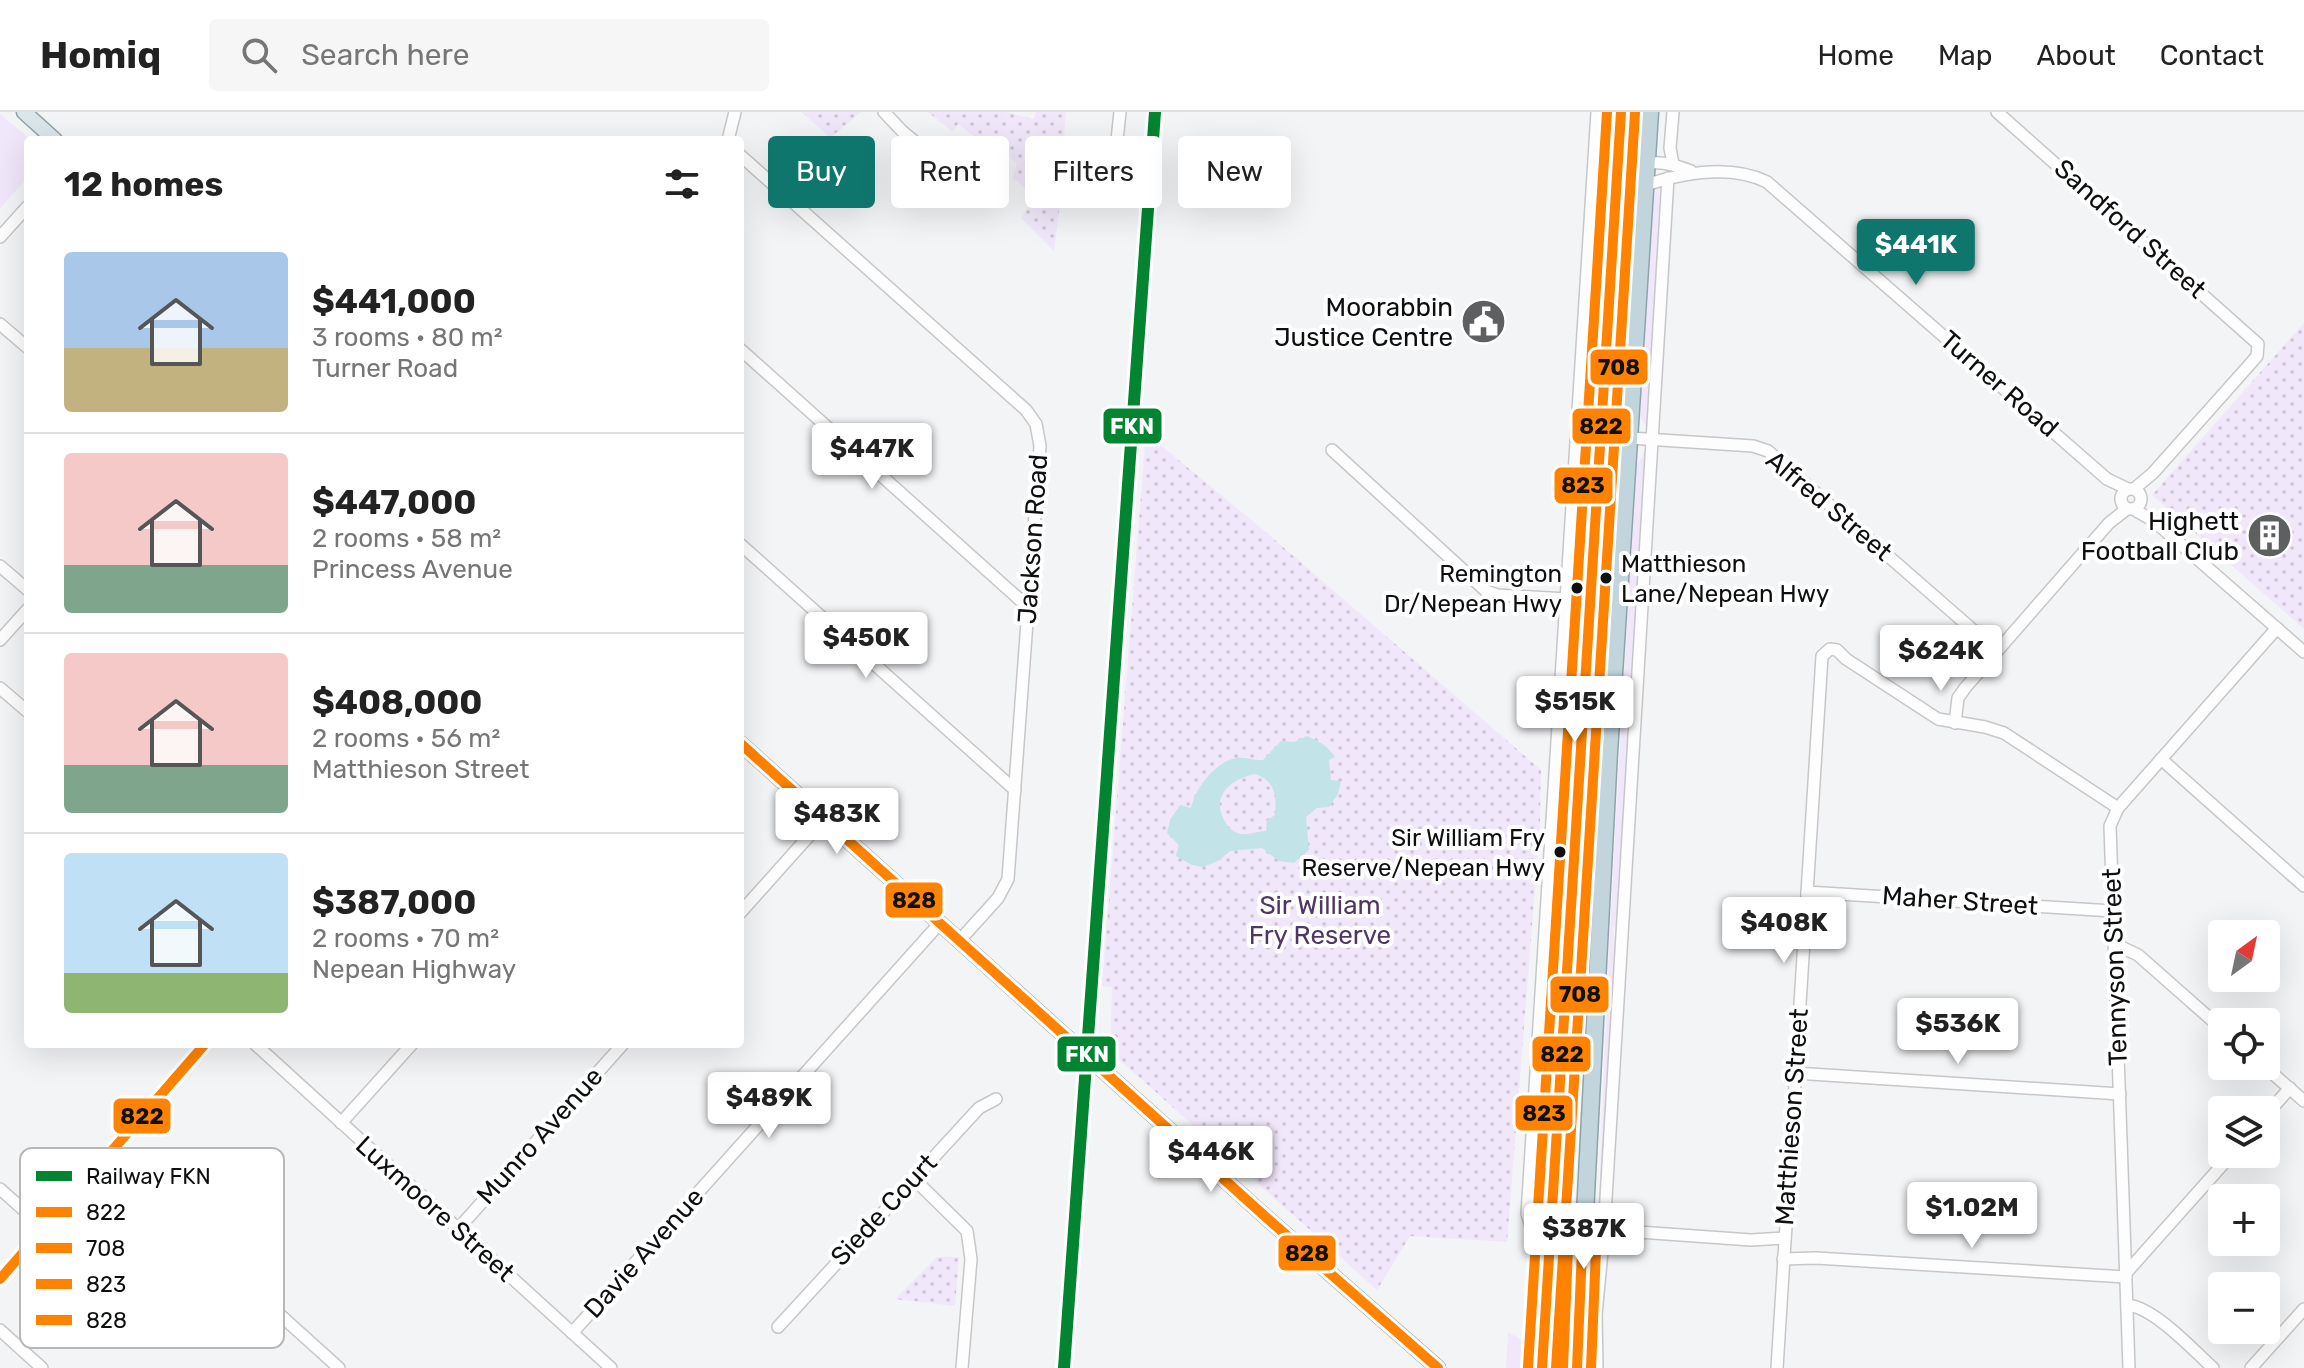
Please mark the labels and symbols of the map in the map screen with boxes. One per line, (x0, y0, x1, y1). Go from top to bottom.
street label: Sandford Street (2048, 153, 2212, 305)
pin: $441K (1860, 219, 1972, 287)
place label: Moorabbin Justice Centre (1274, 292, 1453, 353)
public building icon: Moorabbin Justice Centre (1460, 298, 1508, 346)
street label: Turner Road (1934, 324, 2064, 444)
line badge: 708 (1589, 348, 1649, 386)
text: 708 (1598, 354, 1640, 381)
line badge: FKN (1102, 407, 1163, 445)
line badge: 822 (1571, 407, 1632, 445)
text: FKN (1110, 413, 1154, 440)
text: 822 (1579, 413, 1623, 440)
pin: $447K (816, 423, 928, 491)
street label: Alfred Street (1760, 444, 1898, 568)
street label: Jackson Road (1012, 453, 1054, 625)
line badge: 823 (1553, 466, 1614, 505)
text: 823 (1561, 472, 1605, 499)
place label: Highett Football Club (2081, 506, 2239, 567)
building icon: Highett Football Club (2246, 512, 2294, 560)
place label: Matthieson Lane/Nepean Hwy (1621, 550, 1829, 608)
place label: Remington Dr/Nepean Hwy (1384, 560, 1562, 618)
marker: Matthieson Lane/Nepean Hwy (1598, 570, 1614, 586)
marker: Remington Dr/Nepean Hwy (1569, 580, 1585, 596)
pin: $450K (810, 612, 922, 680)
pin: $624K (1885, 625, 1997, 693)
pin: $515K (1519, 676, 1631, 744)
pin: $483K (781, 788, 893, 856)
place label: Sir William Fry Reserve/Nepean Hwy (1301, 824, 1545, 882)
marker: Sir William Fry Reserve/Nepean Hwy (1552, 844, 1568, 860)
street label: Tennyson Street (2096, 868, 2134, 1066)
street label: Maher Street (1881, 880, 2039, 922)
line badge: 828 (884, 881, 944, 919)
text: 828 (892, 887, 936, 914)
park label: Sir William Fry Reserve (1249, 890, 1391, 951)
pin: $408K (1728, 897, 1840, 965)
north arrow (2208, 920, 2280, 992)
line badge: 708 (1549, 975, 1610, 1014)
text: 708 (1559, 981, 1601, 1008)
pin: $536K (1902, 998, 2014, 1066)
street label: Matthieson Street (1769, 1007, 1815, 1227)
line badge: FKN (1056, 1035, 1117, 1073)
line badge: 822 (1531, 1035, 1592, 1073)
text: FKN (1065, 1041, 1109, 1068)
text: 822 (1540, 1041, 1584, 1068)
street label: Munro Avenue (470, 1061, 610, 1211)
pin: $489K (713, 1072, 825, 1140)
line badge: 823 (1514, 1094, 1574, 1132)
line badge: 822 (112, 1097, 172, 1135)
text: 823 (1522, 1100, 1566, 1127)
text: 822 (120, 1103, 164, 1130)
pin: $446K (1155, 1126, 1267, 1194)
street label: Luxmoore Street (349, 1130, 521, 1288)
legend (20, 1148, 284, 1348)
street label: Siede Court (824, 1148, 944, 1272)
text: Railway FKN (86, 1163, 211, 1190)
street label: Davie Avenue (578, 1182, 710, 1324)
pin: $1.02M (1907, 1182, 2037, 1250)
text: 822 (86, 1199, 126, 1226)
pin: $387K (1528, 1203, 1640, 1271)
line badge: 828 (1277, 1234, 1337, 1272)
text: 708 (86, 1235, 125, 1262)
text: 828 (1285, 1240, 1329, 1267)
text: 823 (86, 1271, 126, 1298)
text: 828 (86, 1307, 127, 1334)

